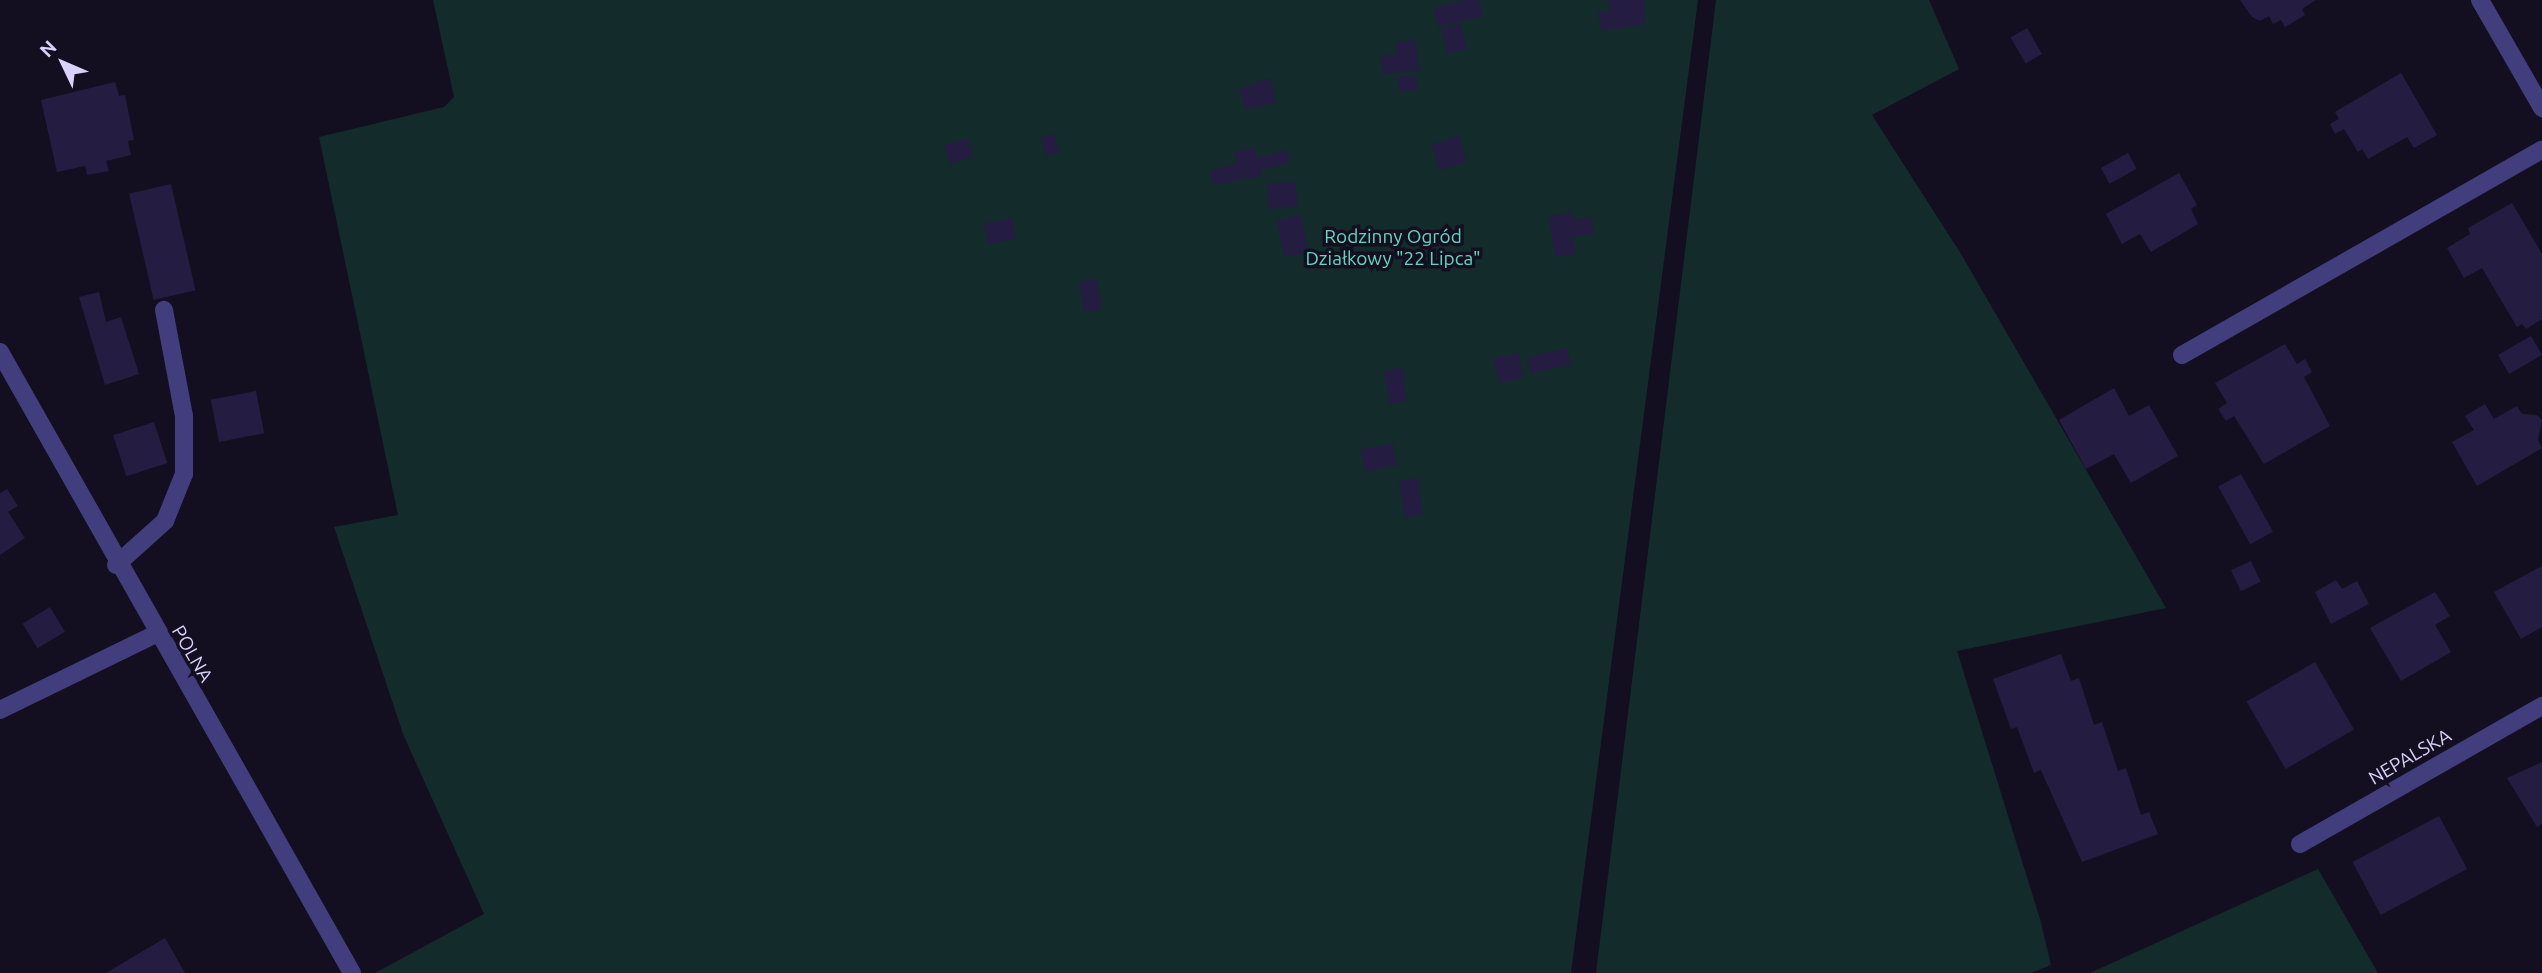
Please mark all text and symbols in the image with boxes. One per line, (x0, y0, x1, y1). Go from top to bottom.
north arrow (28, 28, 98, 98)
text: N (35, 36, 61, 61)
park label: Rodzinny Ogród Działkowy "22 Lipca" (1305, 226, 1481, 270)
street label: POLNA (167, 622, 217, 686)
street label: NEPALSKA (2365, 724, 2455, 790)

